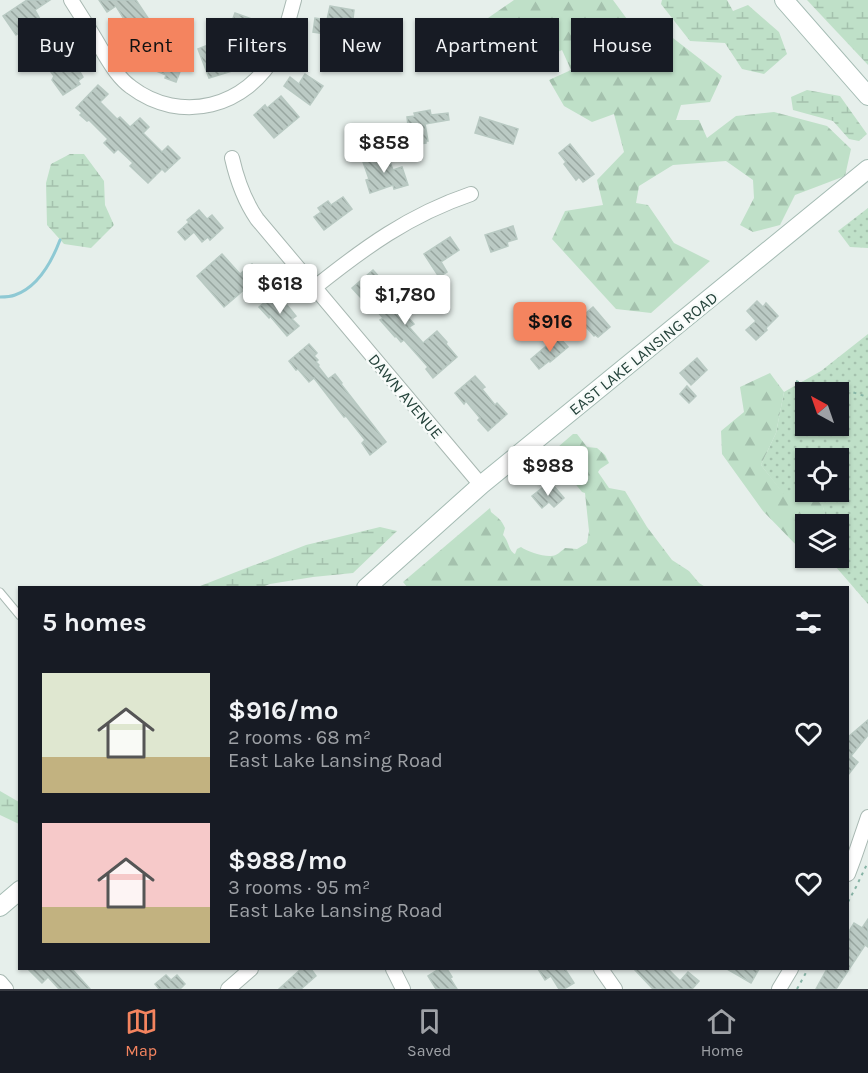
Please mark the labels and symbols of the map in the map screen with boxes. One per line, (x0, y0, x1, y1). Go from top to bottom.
pin: $858 (348, 123, 420, 174)
pin: $618 (244, 264, 316, 315)
pin: $1,780 (356, 275, 454, 326)
street label: EAST LAKE LANSING ROAD (565, 288, 721, 419)
pin: $916 (514, 302, 586, 353)
street label: DAWN AVENUE (364, 350, 447, 443)
north arrow (795, 382, 849, 436)
pin: $988 (512, 446, 584, 497)

